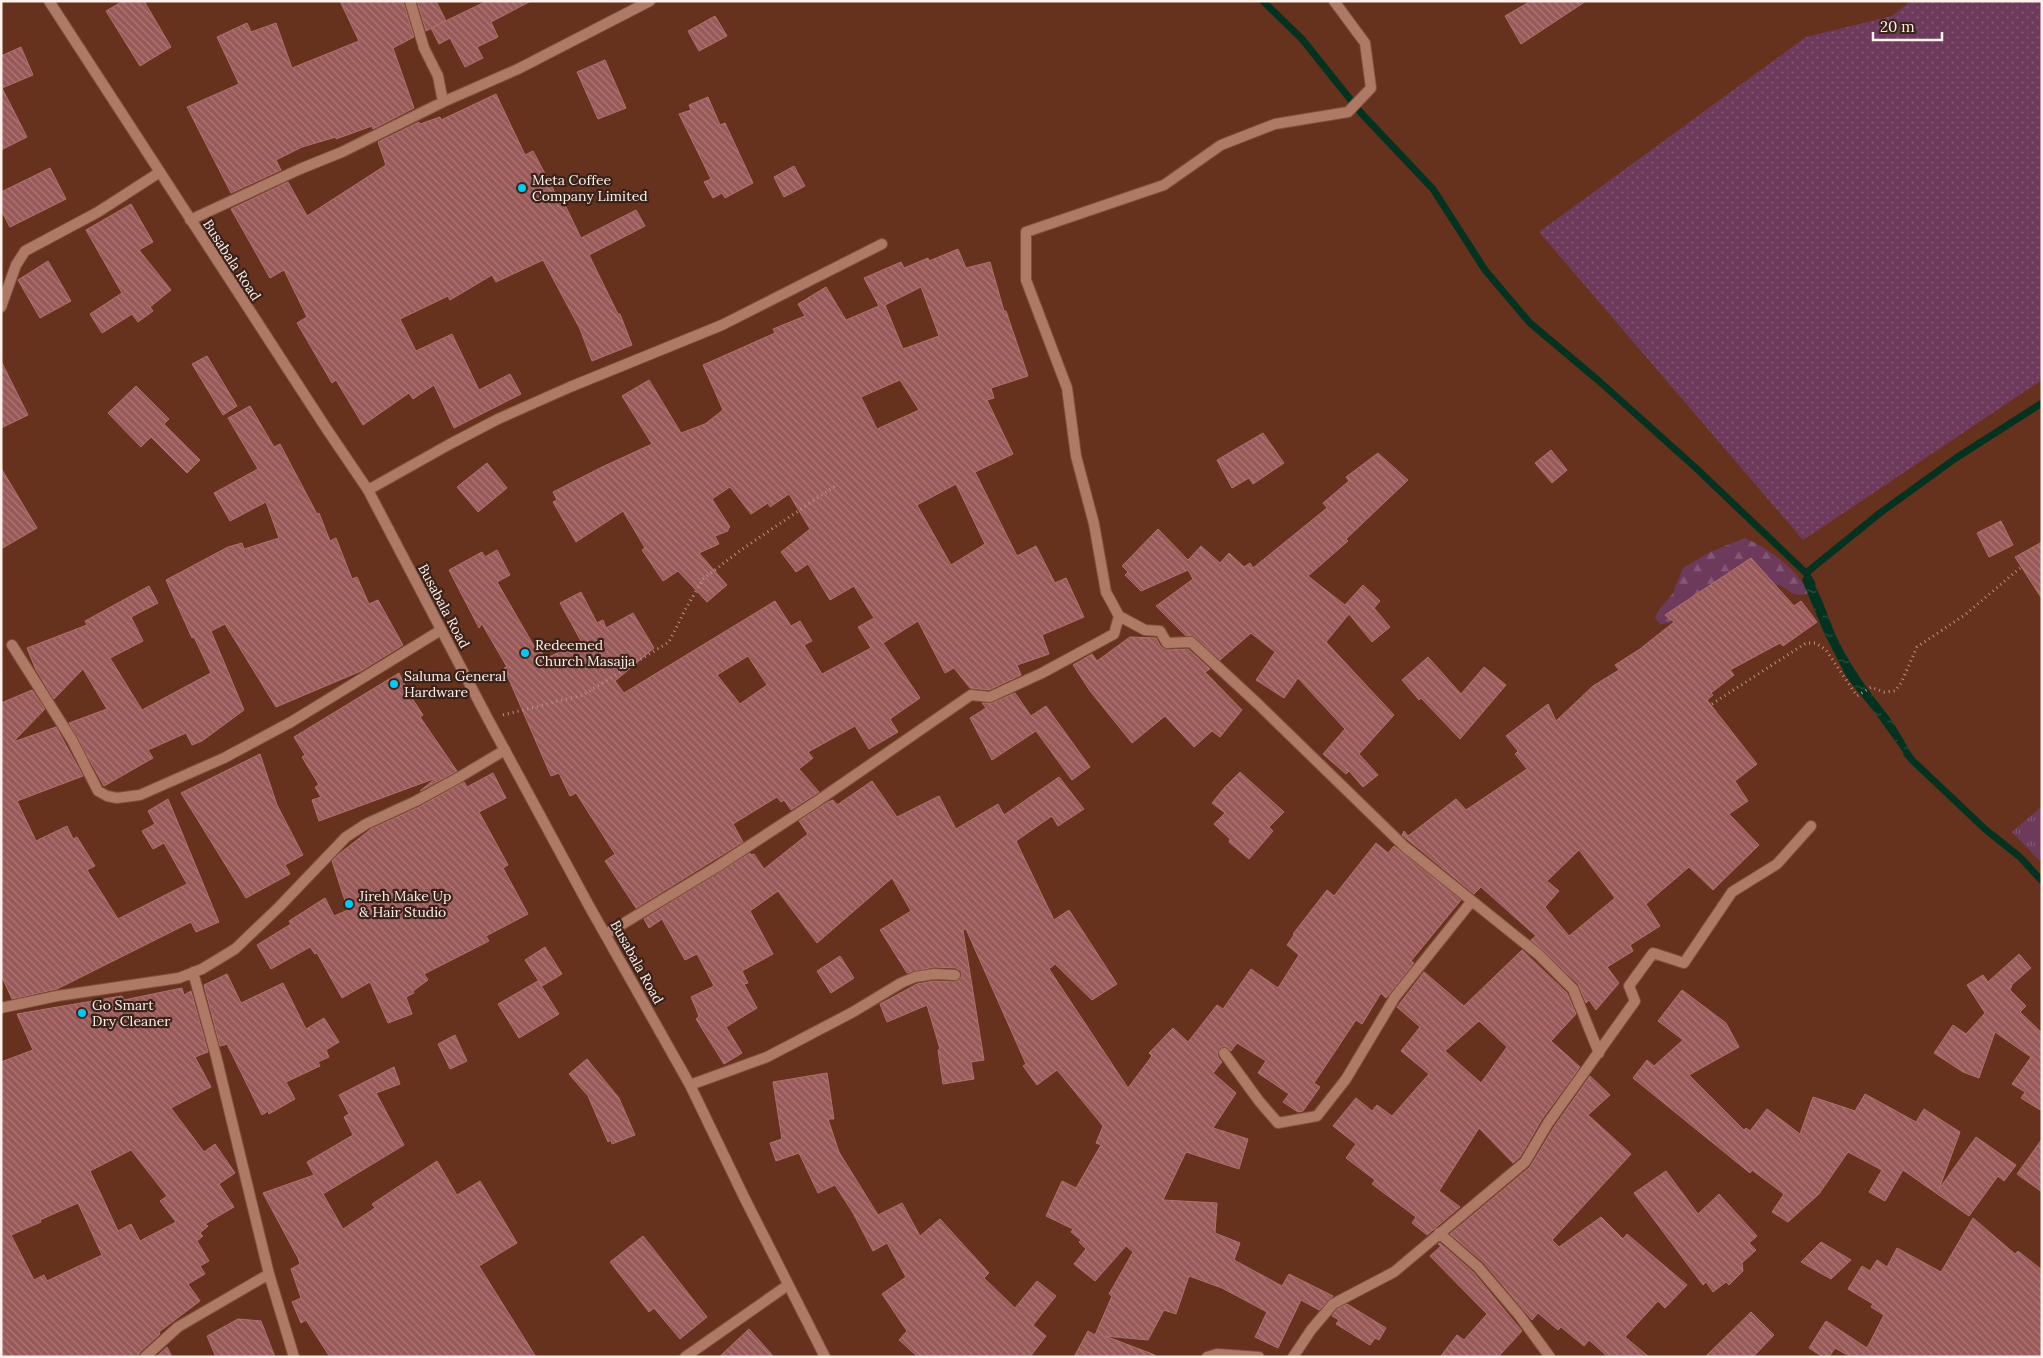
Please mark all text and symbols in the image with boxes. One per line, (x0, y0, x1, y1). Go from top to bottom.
scale bar (1873, 10, 1942, 42)
text: 20 m (1880, 17, 1915, 36)
place label: Meta Coffee Company Limited (532, 171, 648, 205)
marker: Meta Coffee Company Limited (516, 182, 528, 194)
street label: Busabala Road (199, 216, 265, 304)
street label: Busabala Road (414, 561, 474, 651)
place label: Redeemed Church Masajja (535, 636, 635, 670)
marker: Redeemed Church Masajja (519, 647, 531, 659)
place label: Saluma General Hardware (404, 667, 506, 701)
marker: Saluma General Hardware (388, 678, 400, 690)
place label: Jireh Make Up & Hair Studio (358, 887, 451, 921)
marker: Jireh Make Up & Hair Studio (343, 898, 355, 910)
street label: Busabala Road (607, 917, 667, 1007)
place label: Go Smart Dry Cleaner (92, 996, 170, 1030)
marker: Go Smart Dry Cleaner (76, 1007, 88, 1019)

